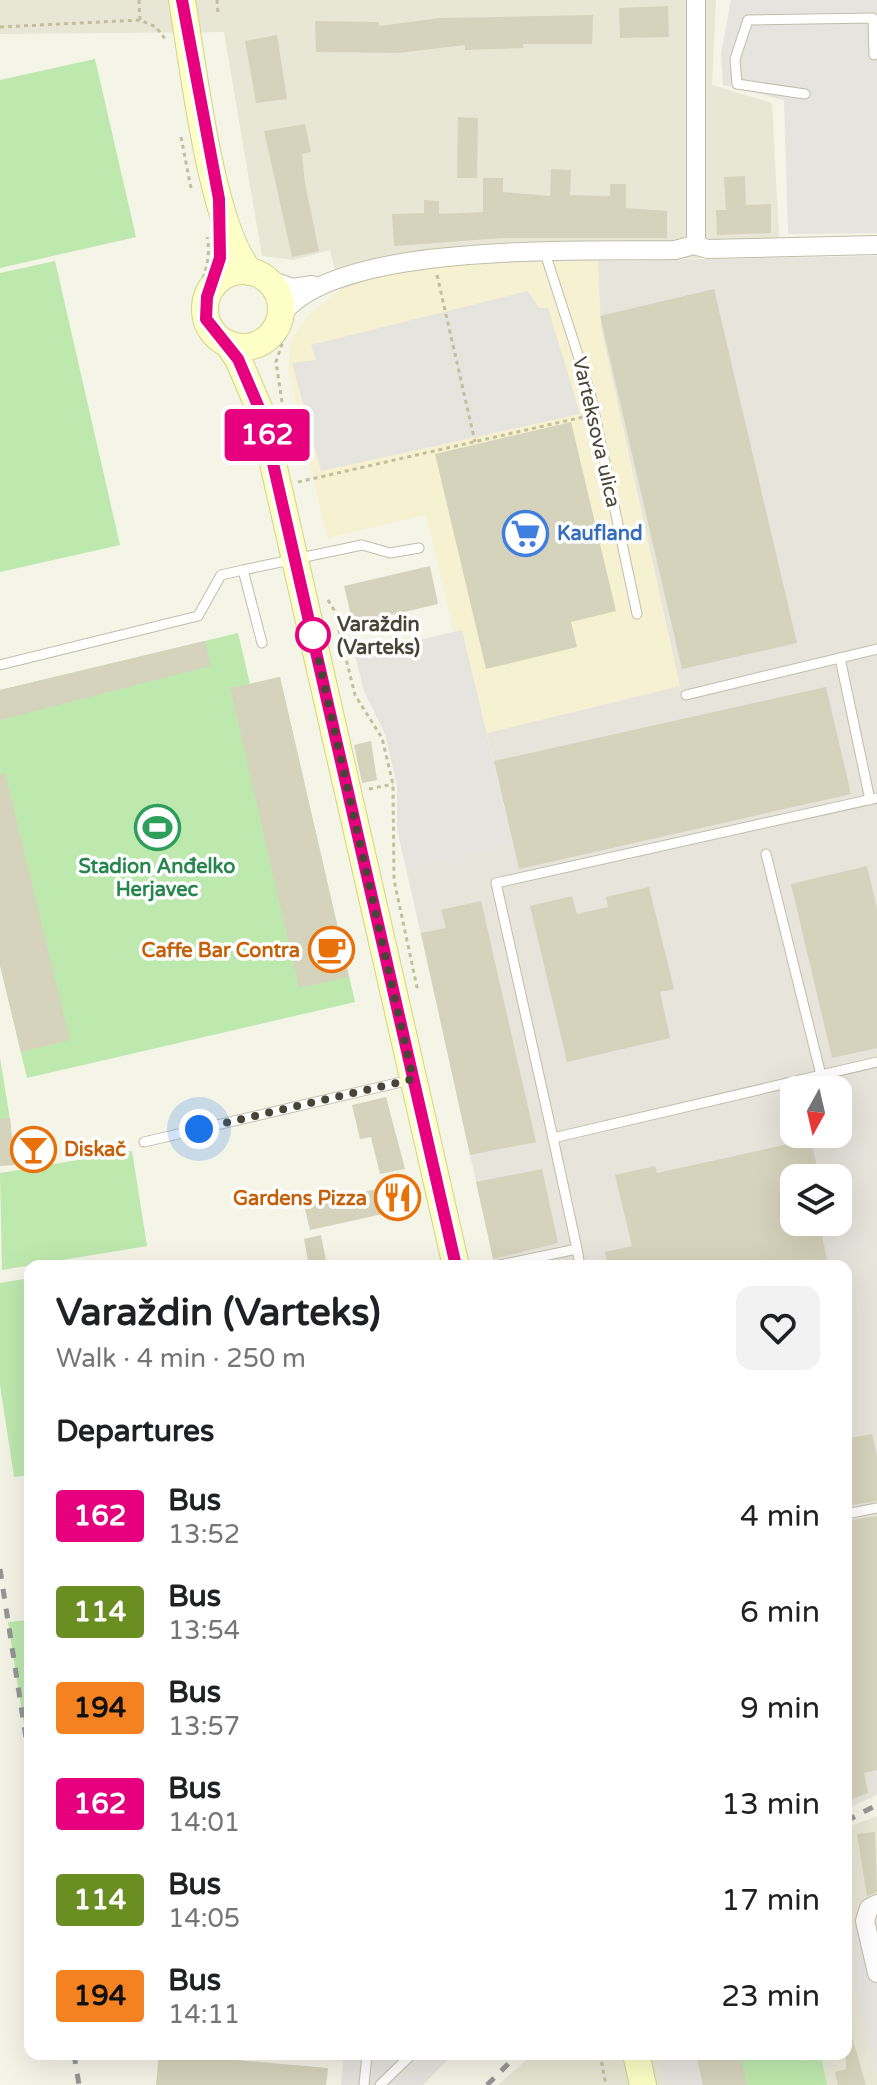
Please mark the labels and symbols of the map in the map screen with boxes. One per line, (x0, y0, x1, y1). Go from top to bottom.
street label: Varteksova ulica (567, 355, 625, 510)
line badge: 162 (221, 409, 313, 461)
supermarket icon: Kaufland (502, 509, 550, 557)
place label: Kaufland (557, 522, 643, 546)
place label: Varaždin (Varteks) (337, 613, 420, 660)
marker: Varaždin (Varteks) (296, 618, 330, 652)
sports icon: Stadion Anđelko Herjavec (133, 803, 181, 851)
place label: Stadion Anđelko Herjavec (79, 855, 235, 902)
cafe icon: Caffe Bar Contra (307, 926, 355, 974)
place label: Caffe Bar Contra (142, 939, 300, 963)
north arrow (780, 1076, 852, 1148)
your location (179, 1109, 219, 1149)
bar icon: Diskač (9, 1125, 57, 1173)
place label: Diskač (64, 1138, 126, 1162)
restaurant icon: Gardens Pizza (374, 1174, 422, 1222)
place label: Gardens Pizza (233, 1187, 367, 1211)

